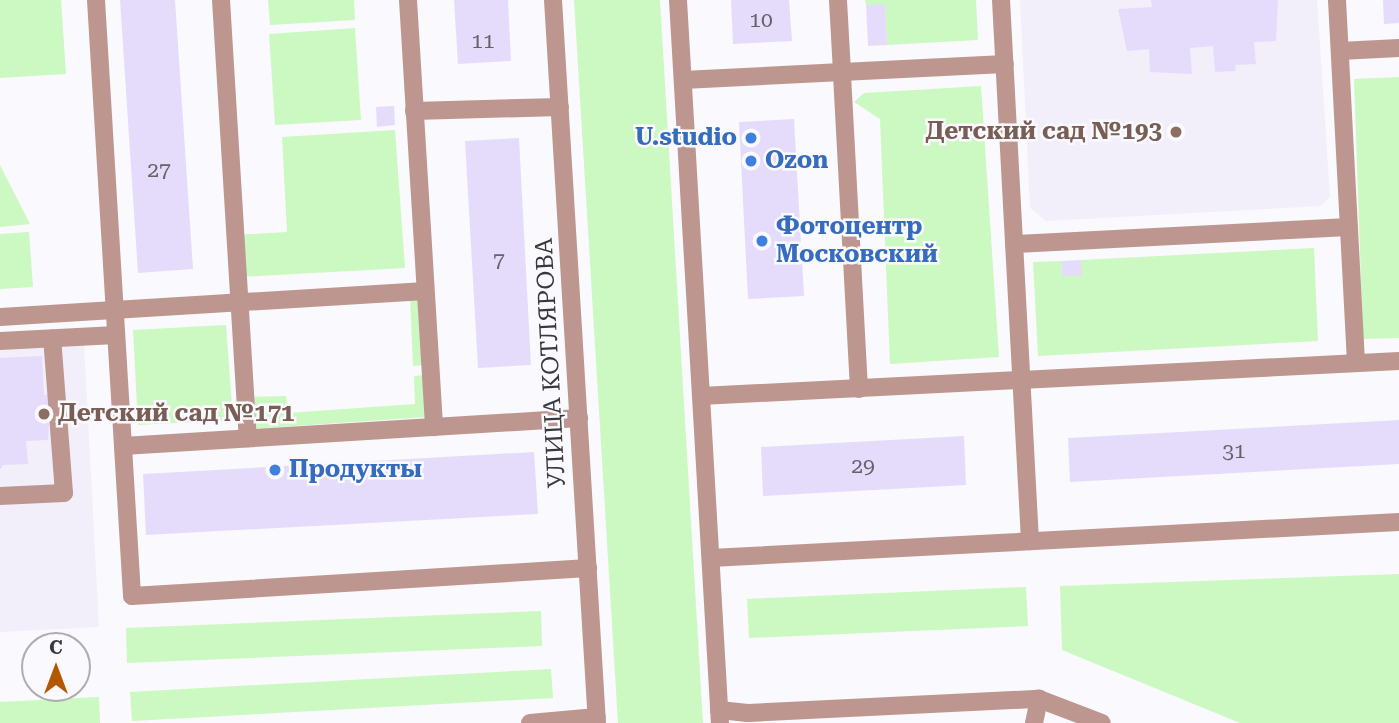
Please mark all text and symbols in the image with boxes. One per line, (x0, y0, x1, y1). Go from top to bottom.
house number: 10 (749, 7, 773, 33)
house number: 11 (471, 28, 495, 54)
place label: Детский сад №193 (925, 118, 1162, 146)
place label: U.studio (635, 124, 737, 152)
marker: Детский сад №193 (1168, 124, 1184, 140)
marker: U.studio (743, 130, 759, 146)
place label: Ozon (765, 147, 828, 175)
marker: Ozon (743, 153, 759, 169)
house number: 27 (147, 157, 171, 183)
place label: Фотоцентр Московский (776, 213, 938, 269)
marker: Фотоцентр Московский (754, 233, 770, 249)
street label: УЛИЦА КОТЛЯРОВА (530, 237, 572, 489)
house number: 7 (493, 247, 505, 273)
place label: Детский сад №171 (58, 400, 295, 428)
marker: Детский сад №171 (36, 406, 52, 422)
house number: 31 (1222, 438, 1246, 464)
house number: 29 (851, 453, 875, 479)
place label: Продукты (289, 456, 422, 484)
marker: Продукты (267, 462, 283, 478)
north arrow (21, 632, 91, 702)
text: С (49, 636, 63, 659)

